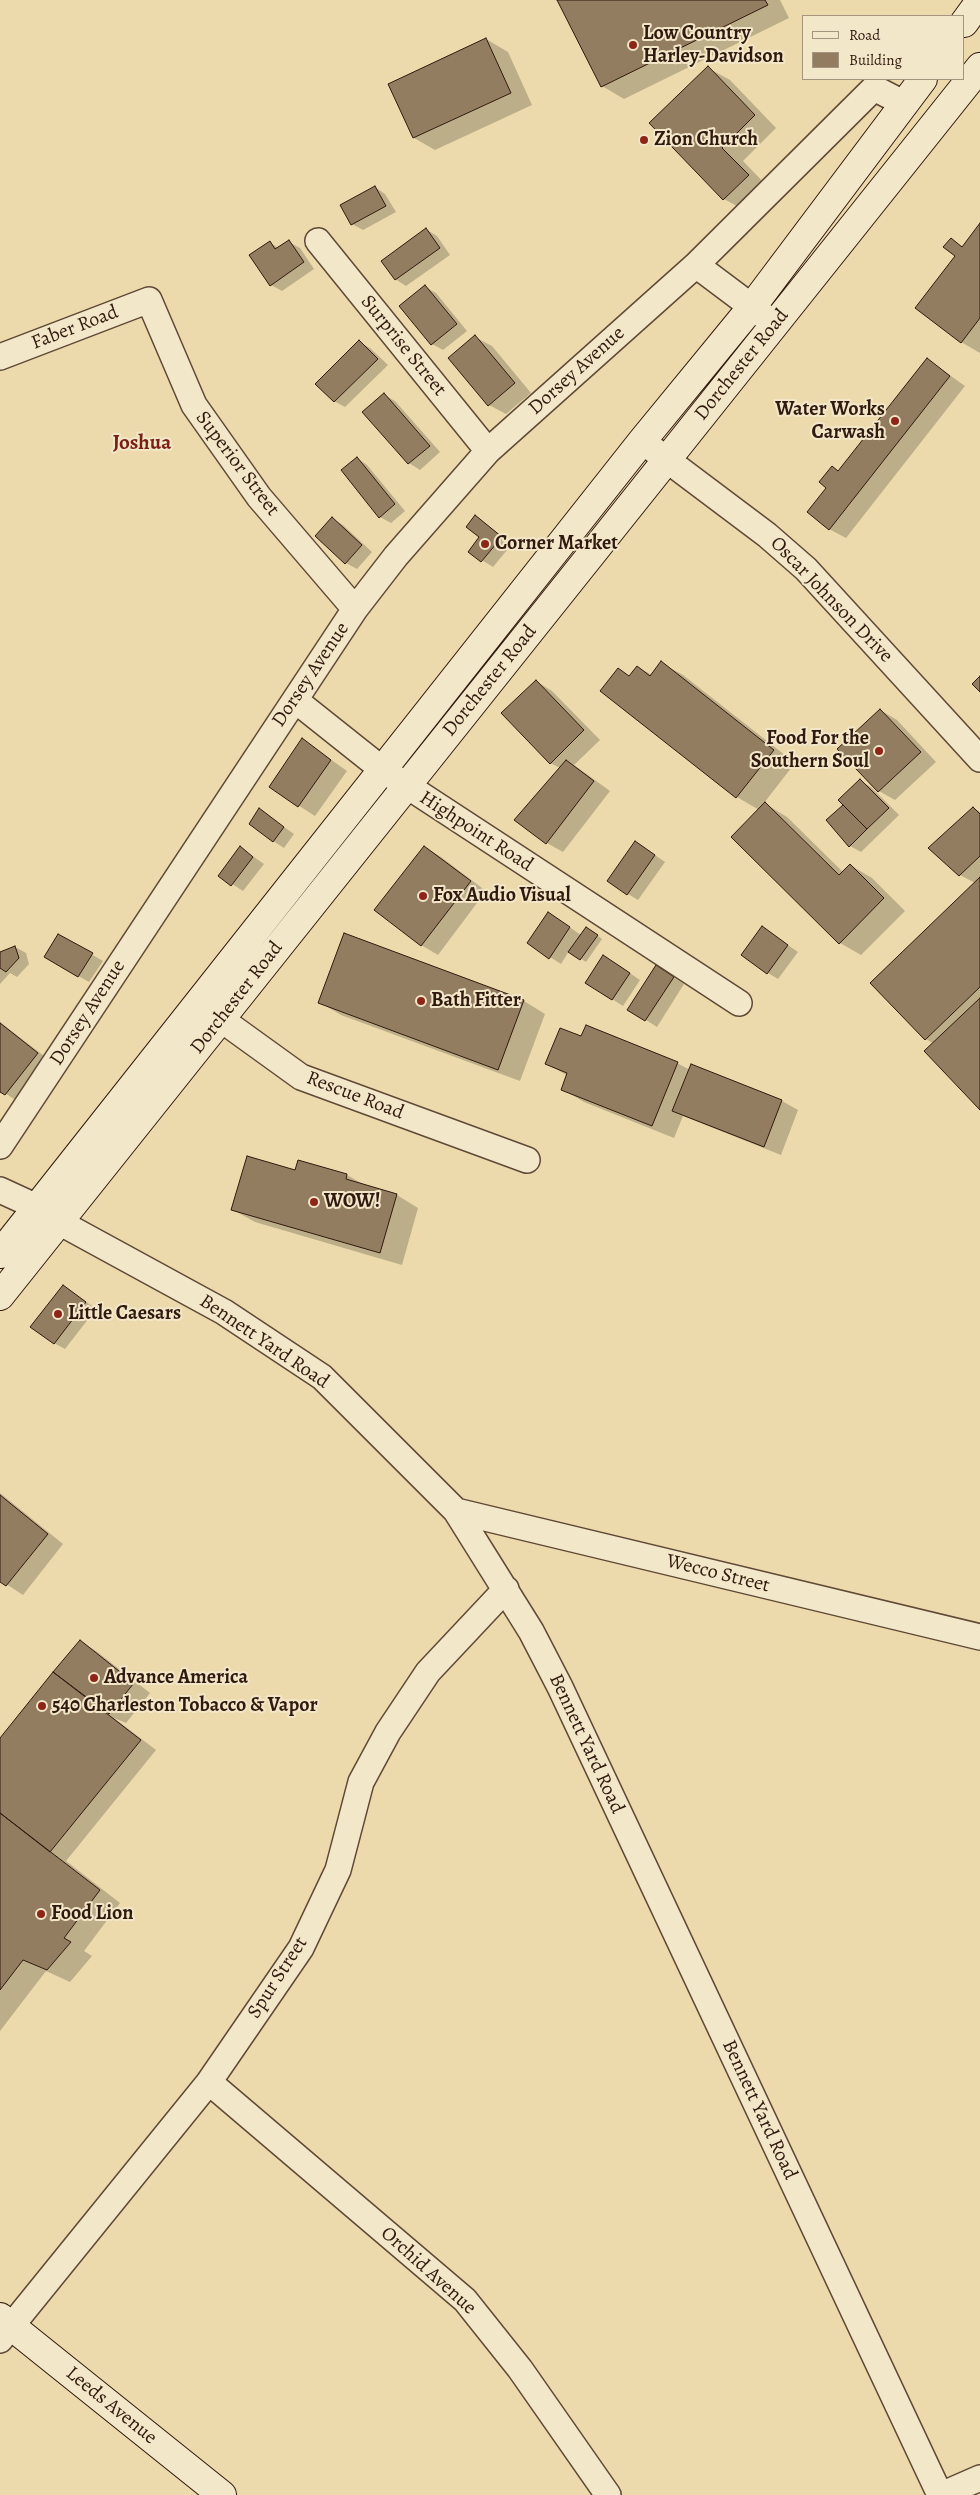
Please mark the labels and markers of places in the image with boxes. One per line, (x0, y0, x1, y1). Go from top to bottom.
place label: Low Country Harley-Davidson (643, 22, 784, 69)
marker: Low Country Harley-Davidson (627, 39, 639, 51)
place label: Zion Church (654, 128, 758, 152)
marker: Zion Church (638, 134, 650, 146)
place label: Water Works Carwash (775, 398, 885, 445)
marker: Water Works Carwash (889, 415, 901, 427)
place label: Corner Market (495, 532, 618, 556)
marker: Corner Market (479, 538, 491, 550)
place label: Food For the Southern Soul (751, 727, 869, 774)
marker: Food For the Southern Soul (873, 745, 885, 757)
place label: Fox Audio Visual (433, 884, 571, 908)
marker: Fox Audio Visual (417, 890, 429, 902)
place label: Bath Fitter (431, 989, 521, 1013)
marker: Bath Fitter (415, 995, 427, 1007)
place label: WOW! (324, 1190, 380, 1214)
marker: WOW! (308, 1196, 320, 1208)
place label: Little Caesars (68, 1302, 181, 1326)
marker: Little Caesars (52, 1308, 64, 1320)
place label: Advance America (104, 1666, 248, 1690)
marker: Advance America (88, 1672, 100, 1684)
place label: 540 Charleston Tobacco & Vapor (52, 1694, 318, 1718)
marker: 540 Charleston Tobacco & Vapor (36, 1700, 48, 1712)
place label: Food Lion (51, 1902, 134, 1926)
marker: Food Lion (35, 1908, 47, 1920)

